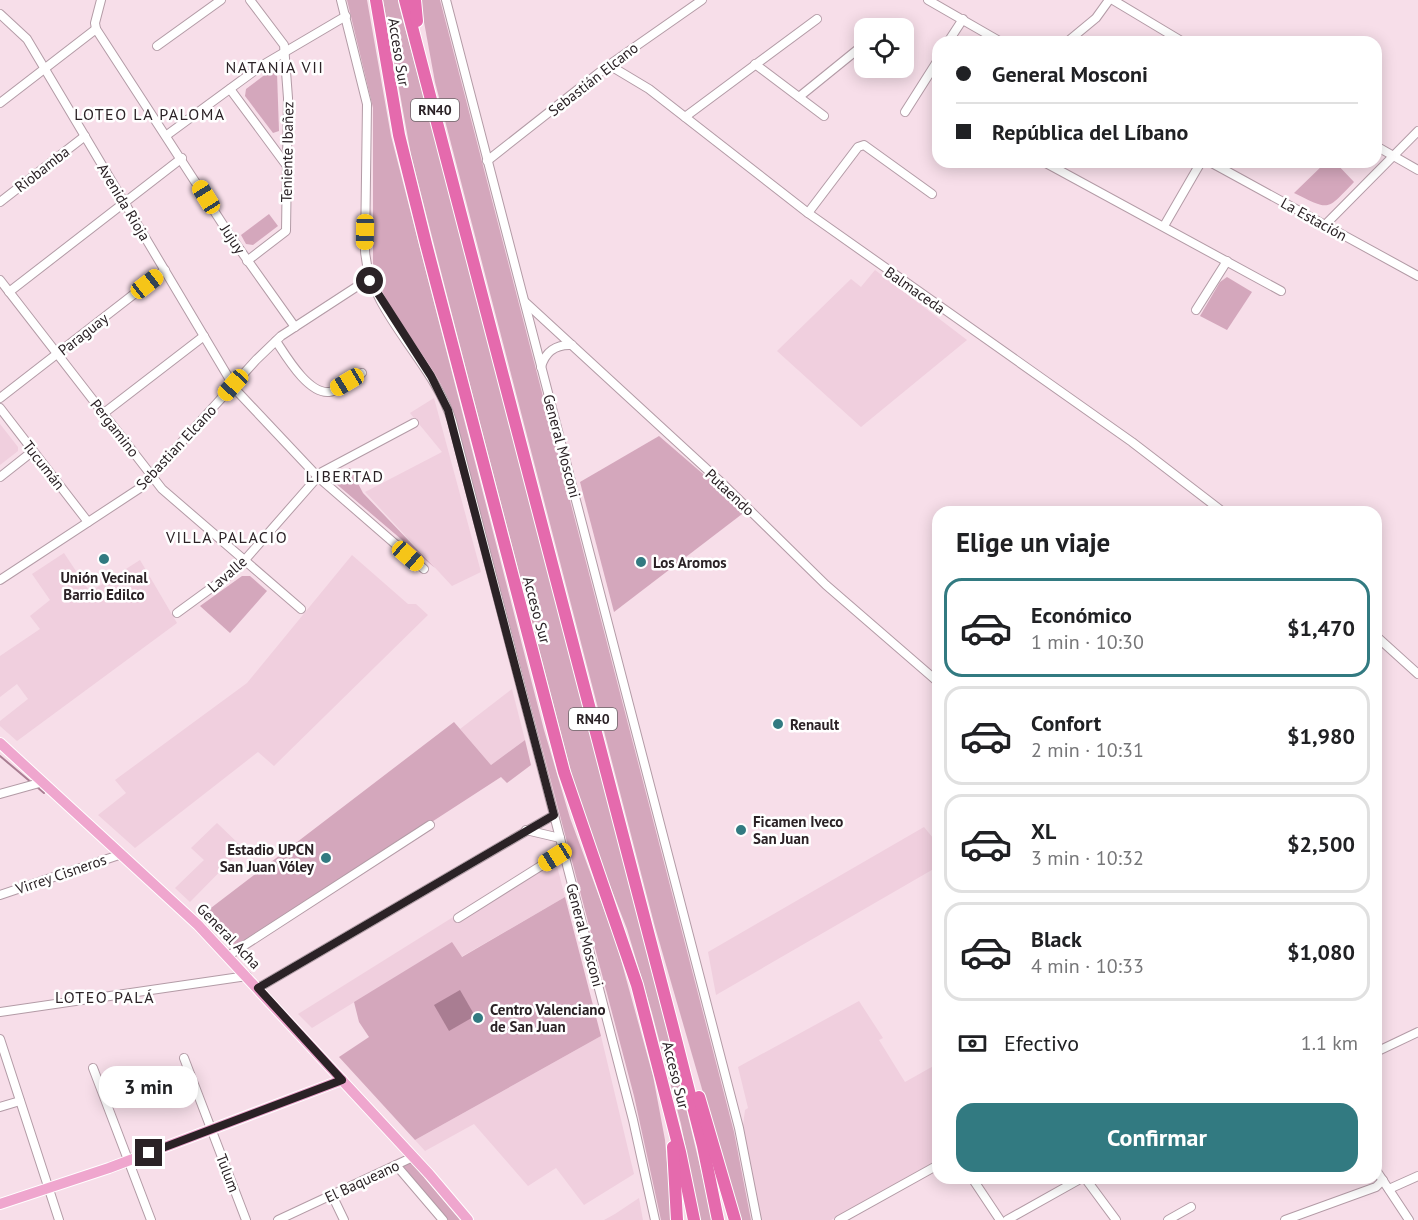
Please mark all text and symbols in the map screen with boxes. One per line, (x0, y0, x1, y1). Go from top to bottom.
street label: Acceso Sur (384, 17, 414, 87)
map controls (854, 18, 914, 78)
button: locate (854, 18, 914, 78)
street label: Sebastián Elcano (544, 38, 642, 120)
district label: NATANIA VII (225, 57, 325, 77)
text: General Mosconi (992, 60, 1148, 88)
road number: RN40 (411, 99, 459, 121)
street label: Teniente Ibañez (277, 101, 297, 203)
district label: LOTEO LA PALOMA (74, 104, 226, 124)
text: República del Líbano (992, 118, 1188, 146)
street label: Riobamba (11, 142, 73, 196)
street label: Avenida Rioja (93, 160, 155, 244)
car (189, 177, 223, 217)
street label: La Estación (1278, 193, 1350, 245)
car (356, 214, 374, 250)
street label: Jujuy (216, 220, 250, 257)
street label: Balmaceda (881, 262, 949, 318)
car (127, 266, 167, 302)
route start (356, 267, 383, 294)
street label: Paraguay (54, 309, 112, 359)
car (327, 365, 367, 399)
car (214, 366, 252, 404)
street label: General Mosconi (539, 392, 585, 500)
street label: Pergamino (86, 395, 144, 461)
street label: Sebastian Elcano (132, 401, 220, 493)
street label: Tucumán (19, 436, 69, 494)
street label: Putaendo (701, 464, 759, 520)
district label: LIBERTAD (305, 466, 385, 486)
text: Elige un viaje (956, 525, 1110, 559)
district label: VILLA PALACIO (165, 527, 288, 547)
car (389, 537, 427, 575)
marker: Unión Vecinal Barrio Edilco (97, 552, 111, 566)
street label: Lavalle (203, 552, 251, 596)
place label: Los Aromos (653, 553, 727, 572)
marker: Los Aromos (634, 555, 648, 569)
place label: Unión Vecinal Barrio Edilco (60, 568, 148, 604)
street label: Acceso Sur (519, 574, 555, 646)
icon: car (959, 601, 1013, 655)
text: Económico (1031, 601, 1132, 629)
text: $1,470 (1287, 614, 1355, 642)
text: 1 min · 10:30 (1031, 629, 1144, 655)
road number: RN40 (569, 708, 617, 730)
icon: car (959, 709, 1013, 763)
text: Confort (1031, 709, 1101, 737)
place label: Renault (790, 715, 840, 734)
marker: Renault (771, 717, 785, 731)
text: $1,980 (1287, 722, 1355, 750)
text: 2 min · 10:31 (1031, 737, 1144, 763)
place label: Ficamen Iveco San Juan (753, 812, 843, 848)
icon: car (959, 817, 1013, 871)
text: XL (1031, 817, 1056, 845)
marker: Ficamen Iveco San Juan (734, 823, 748, 837)
text: $2,500 (1287, 830, 1355, 858)
place label: Estadio UPCN San Juan Vóley (220, 840, 315, 876)
car (535, 840, 575, 874)
text: 3 min · 10:32 (1031, 845, 1144, 871)
street label: Virrey Cisneros (12, 850, 109, 899)
marker: Estadio UPCN San Juan Vóley (319, 851, 333, 865)
street label: General Mosconi (562, 881, 608, 989)
street label: General Acha (193, 899, 265, 973)
icon: car (959, 925, 1013, 979)
text: Black (1031, 925, 1082, 953)
text: $1,080 (1287, 938, 1355, 966)
text: 4 min · 10:33 (1031, 953, 1144, 979)
district label: LOTEO PALÁ (55, 987, 155, 1007)
place label: Centro Valenciano de San Juan (490, 1000, 606, 1036)
marker: Centro Valenciano de San Juan (471, 1011, 485, 1025)
icon: cash (956, 1027, 989, 1060)
text: Efectivo (1004, 1029, 1079, 1057)
text: 1.1 km (1301, 1030, 1358, 1056)
street label: Acceso Sur (658, 1039, 694, 1111)
callout: 3 min (100, 1066, 198, 1108)
text: 3 min (124, 1074, 173, 1100)
button: Confirmar (956, 1103, 1358, 1172)
route end (135, 1139, 162, 1166)
street label: Tulum (212, 1151, 244, 1195)
street label: El Baqueano (322, 1155, 402, 1207)

